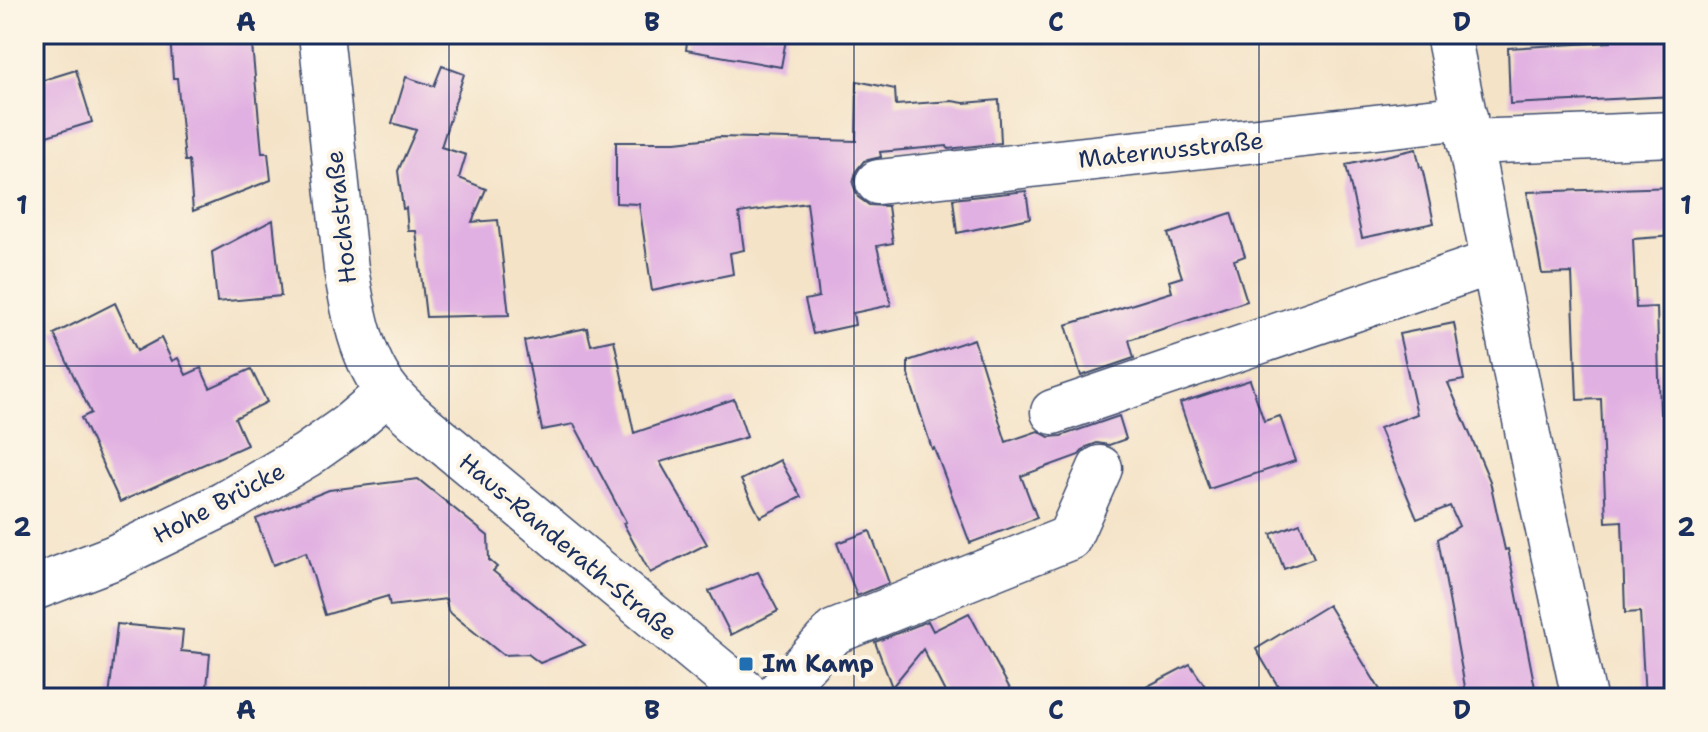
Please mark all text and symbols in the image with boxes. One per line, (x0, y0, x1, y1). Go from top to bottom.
text: A (236, 4, 256, 39)
text: B (644, 4, 660, 39)
text: C (1048, 4, 1064, 39)
text: D (1453, 4, 1471, 39)
street label: Maternusstraße (1077, 124, 1265, 176)
street label: Hochstraße (318, 149, 364, 285)
text: 1 (16, 187, 28, 222)
text: 1 (1680, 187, 1692, 222)
street label: Haus-Randerath-Straße (452, 446, 684, 648)
street label: Hohe Brücke (148, 455, 290, 551)
text: 2 (13, 509, 31, 544)
text: 2 (1677, 509, 1695, 544)
place label: Im Kamp (762, 648, 874, 680)
marker: Im Kamp (737, 655, 755, 673)
text: A (236, 692, 256, 727)
text: B (644, 692, 660, 727)
text: C (1048, 692, 1064, 727)
text: D (1453, 692, 1471, 727)

